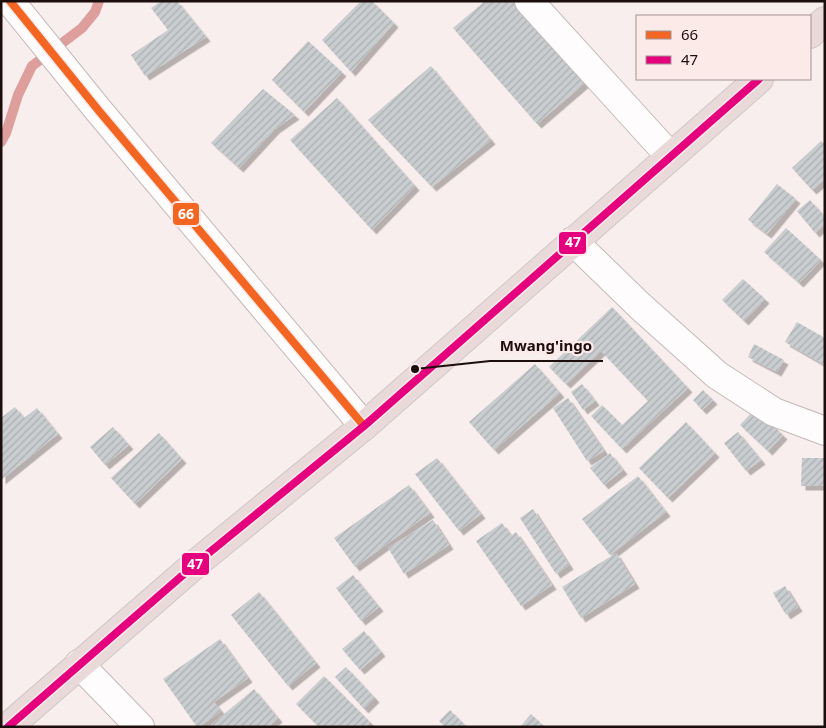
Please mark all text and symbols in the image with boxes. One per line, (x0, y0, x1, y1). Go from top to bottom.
legend (636, 15, 811, 80)
text: 66 (681, 24, 698, 44)
text: 47 (681, 49, 698, 69)
line badge: 66 (172, 202, 200, 226)
text: 66 (178, 204, 194, 223)
line badge: 47 (558, 231, 587, 255)
text: 47 (565, 232, 581, 251)
callout: Mwang'ingo (490, 331, 603, 361)
text: Mwang'ingo (500, 335, 592, 355)
line badge: 47 (181, 552, 210, 576)
text: 47 (187, 554, 203, 573)

